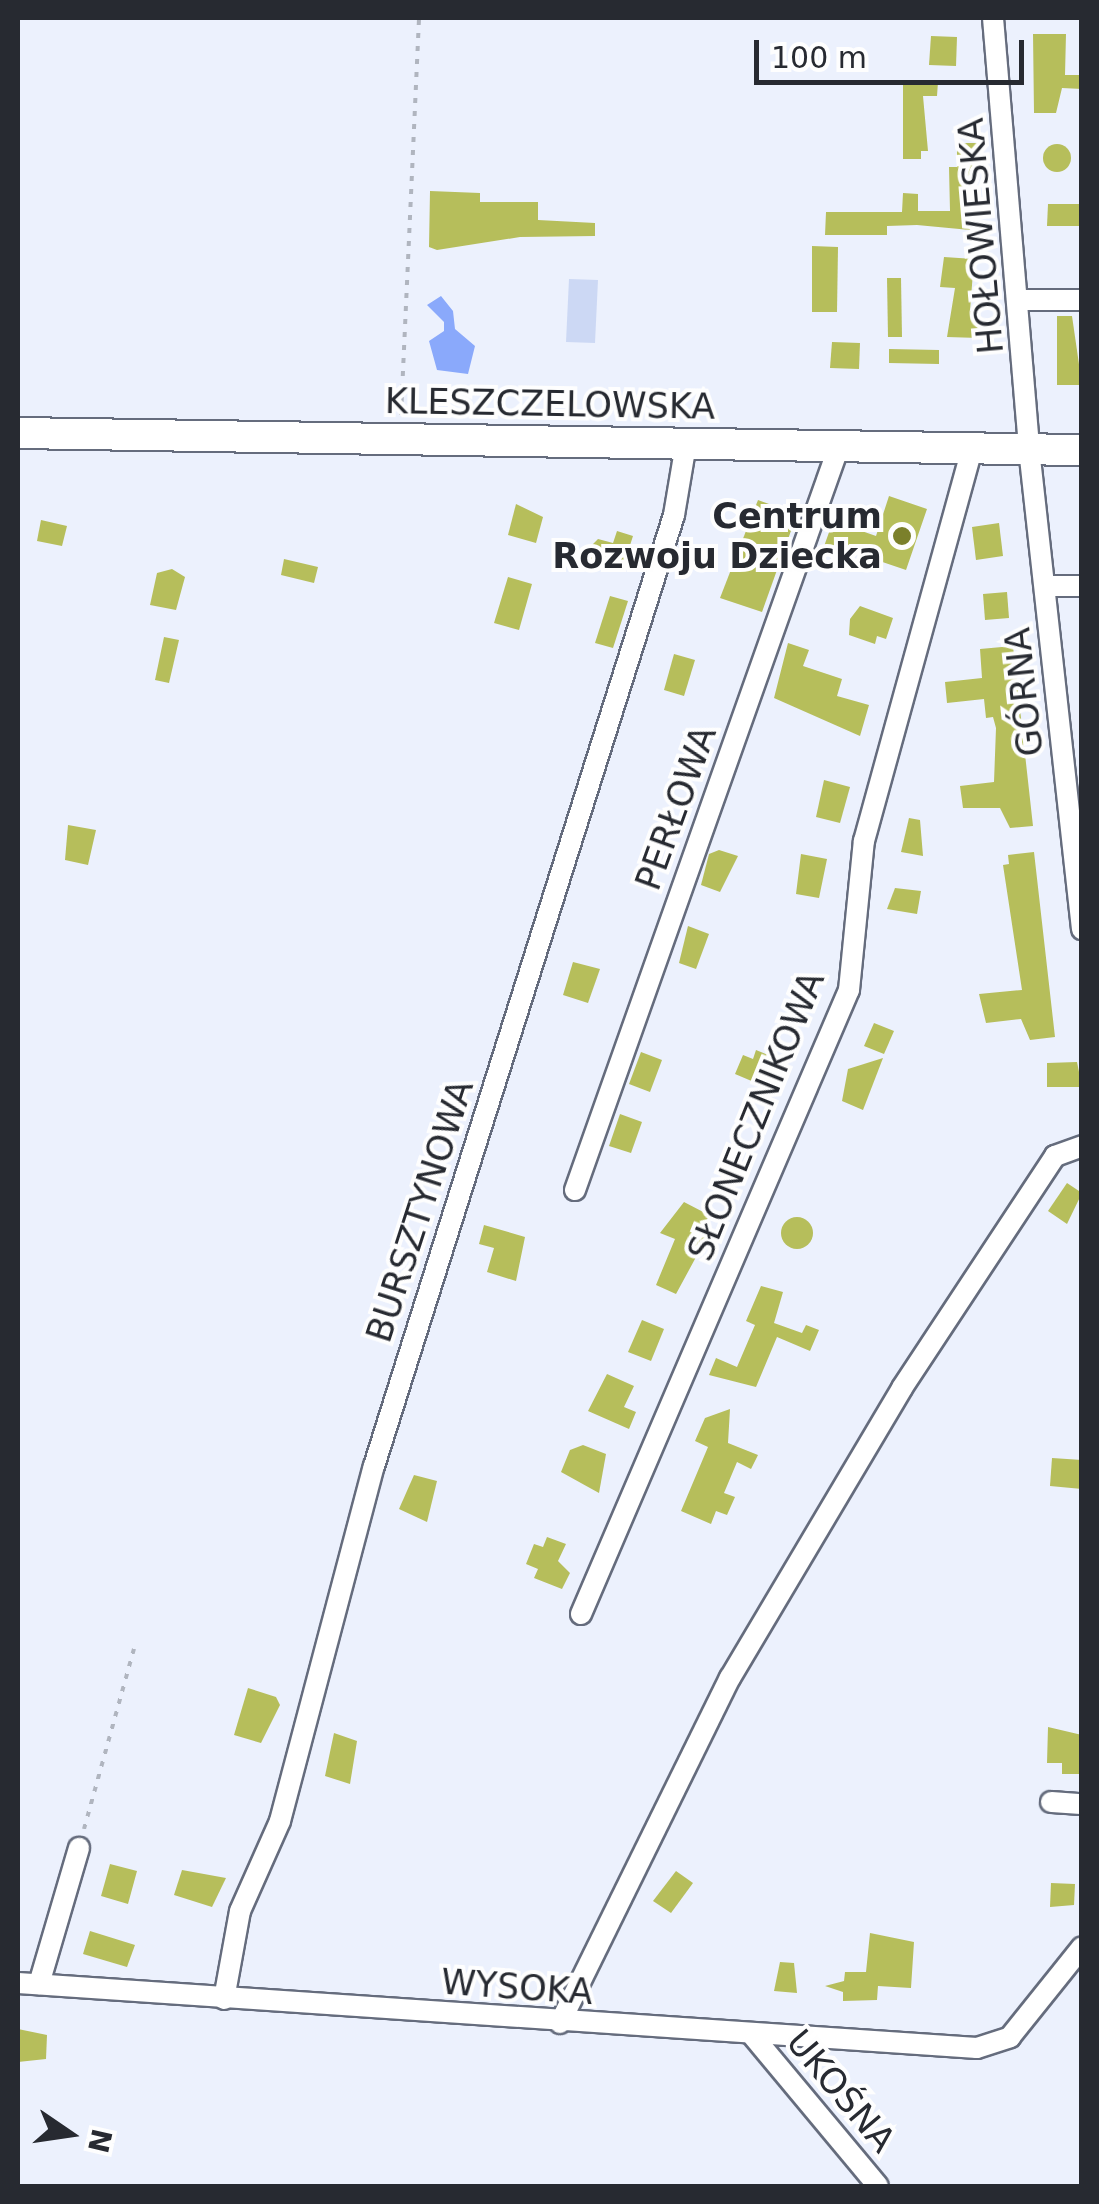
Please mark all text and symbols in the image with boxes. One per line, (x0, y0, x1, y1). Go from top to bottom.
scale bar (759, 20, 1029, 82)
text: 100 m (771, 40, 867, 75)
street label: HOŁOWIESKA (950, 116, 1012, 356)
street label: KLESZCZELOWSKA (385, 380, 715, 428)
place label: Centrum Rozwoju Dziecka (552, 495, 882, 577)
marker: Centrum Rozwoju Dziecka (891, 525, 913, 547)
street label: GÓRNA (996, 626, 1052, 758)
street label: PERŁOWA (627, 720, 725, 896)
street label: SŁONECZNIKOWA (679, 965, 833, 1267)
street label: BURSZTYNOWA (358, 1075, 482, 1347)
street label: WYSOKA (440, 1961, 594, 2013)
street label: UKOŚNA (778, 2021, 904, 2161)
north arrow (20, 2084, 120, 2184)
text: N (81, 2126, 118, 2156)

